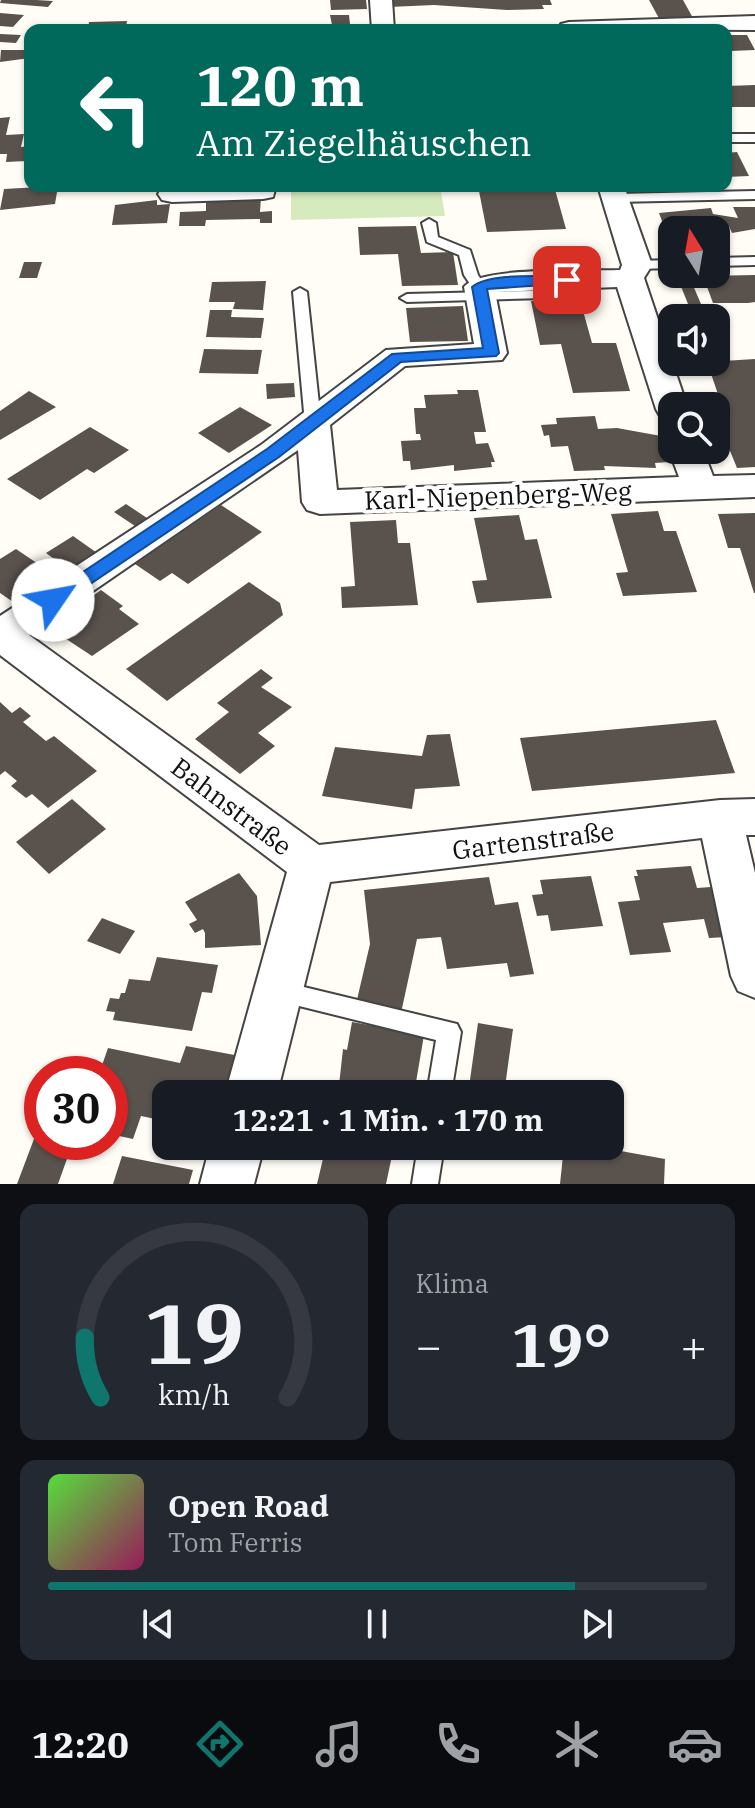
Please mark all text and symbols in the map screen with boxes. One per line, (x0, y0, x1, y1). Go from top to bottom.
text: 120 m (196, 49, 364, 121)
icon: left (64, 56, 168, 160)
text: Am Ziegelhäuschen (196, 119, 532, 166)
north arrow (658, 216, 730, 288)
map controls (658, 216, 730, 464)
pin (533, 246, 601, 314)
icon: arrive (545, 258, 589, 302)
button: sound (658, 304, 730, 376)
button: search (658, 392, 730, 464)
street label: Karl-Niepenberg-Weg (364, 473, 632, 517)
position arrow (11, 558, 95, 642)
street label: Bahnstraße (165, 750, 299, 862)
street label: Gartenstraße (450, 813, 616, 867)
speed limit sign: 30 (24, 1056, 128, 1160)
text: 12:21 · 1 Min. · 170 m (233, 1100, 543, 1139)
text: Klima (416, 1266, 489, 1300)
text: 19 (144, 1279, 244, 1387)
text: 19° (511, 1305, 611, 1384)
text: − (416, 1317, 442, 1374)
text: + (681, 1317, 707, 1374)
text: km/h (158, 1376, 230, 1413)
text: Open Road (168, 1486, 329, 1525)
text: Tom Ferris (168, 1525, 302, 1559)
icon: previous (136, 1602, 180, 1646)
icon: pause (355, 1602, 399, 1646)
icon: next (575, 1602, 619, 1646)
icon: directions (192, 1716, 248, 1772)
icon: music (311, 1716, 367, 1772)
icon: phone (430, 1716, 486, 1772)
icon: climate (549, 1716, 605, 1772)
icon: car (667, 1716, 723, 1772)
text: 12:20 (31, 1721, 129, 1768)

